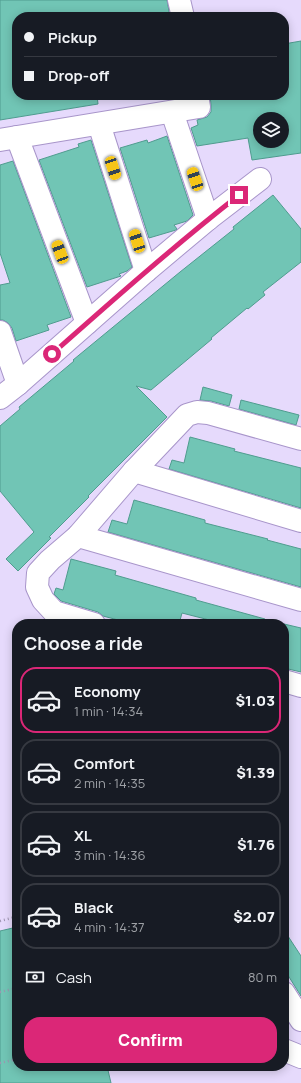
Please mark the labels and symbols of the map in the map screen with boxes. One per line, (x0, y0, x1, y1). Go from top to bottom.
car (104, 155, 122, 181)
car (185, 166, 205, 192)
route end (230, 186, 248, 204)
car (128, 228, 146, 254)
car (50, 239, 70, 265)
route start (43, 345, 61, 363)

